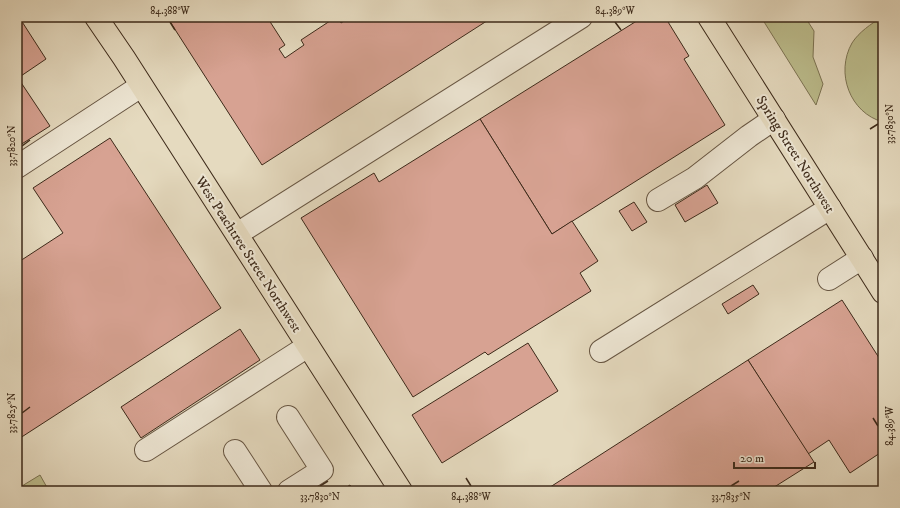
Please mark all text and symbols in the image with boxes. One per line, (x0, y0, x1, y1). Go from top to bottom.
text: 84.388°W (150, 5, 191, 17)
text: 84.389°W (595, 5, 636, 17)
street label: Spring Street Northwest (752, 92, 839, 217)
text: 33.7830°N (884, 104, 896, 144)
text: 33.7820°N (6, 125, 18, 167)
street label: West Peachtree Street Northwest (190, 172, 306, 336)
text: 33.7825°N (6, 393, 18, 433)
text: 84.389°W (884, 405, 896, 446)
scale bar (734, 444, 815, 470)
text: 20 m (740, 451, 764, 466)
text: 33.7830°N (300, 491, 340, 503)
text: 84.388°W (451, 491, 492, 503)
text: 33.7835°N (711, 491, 751, 503)

